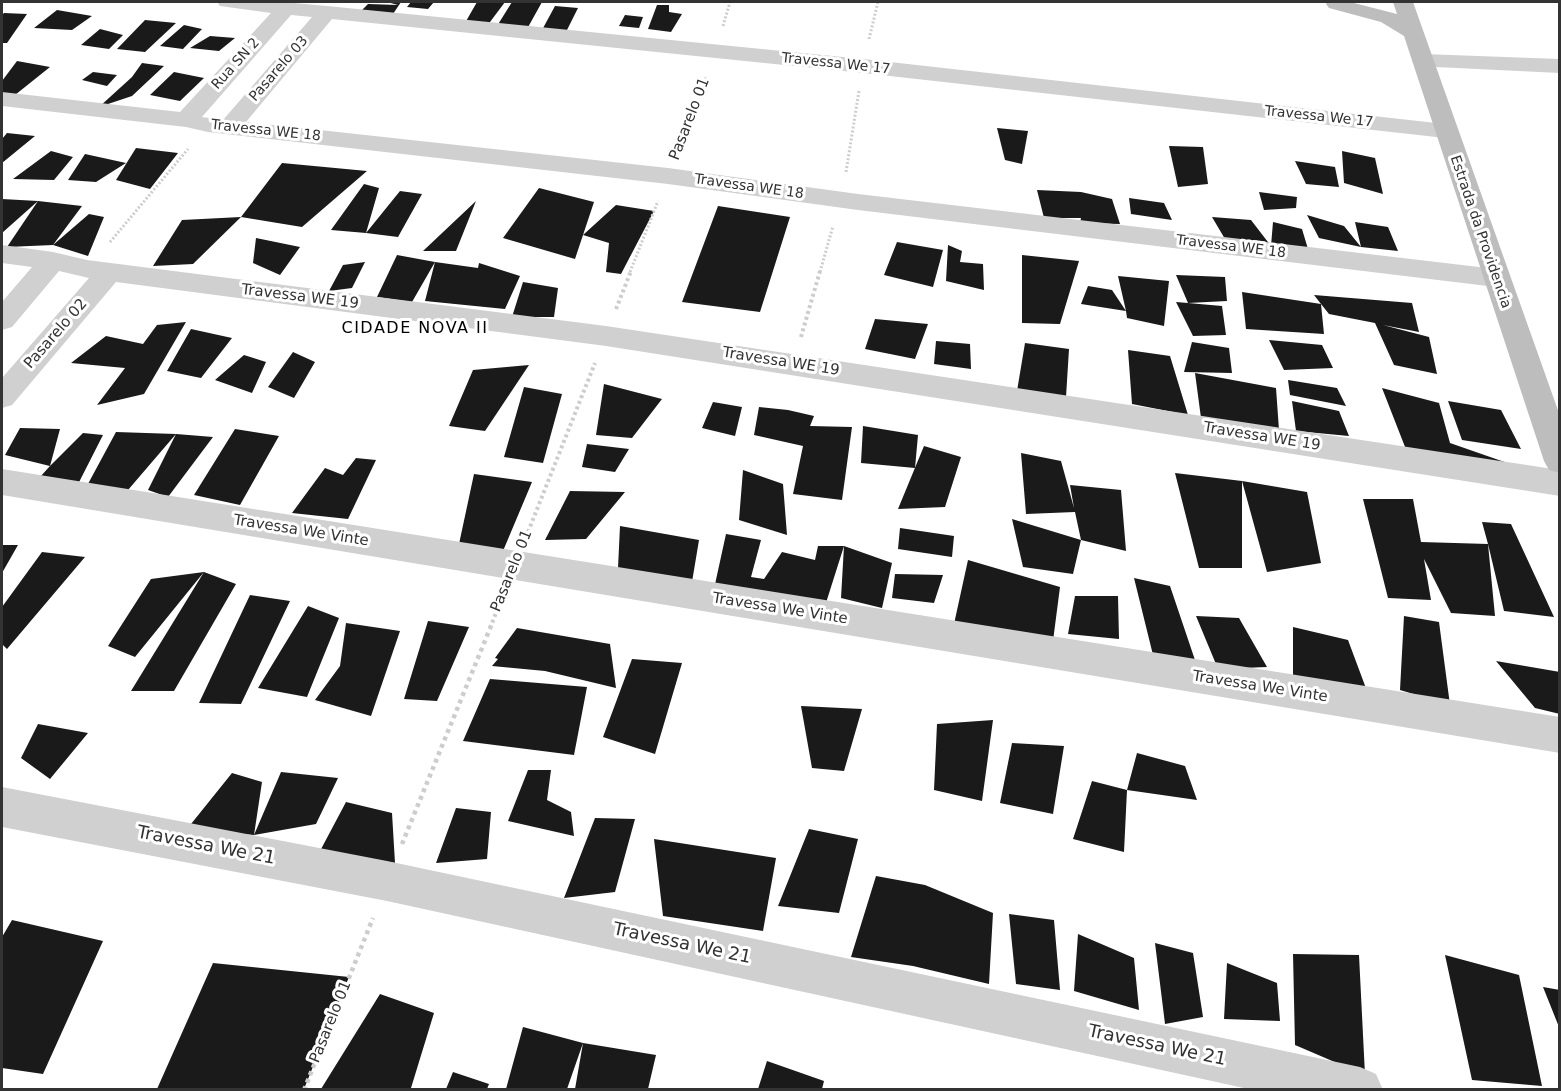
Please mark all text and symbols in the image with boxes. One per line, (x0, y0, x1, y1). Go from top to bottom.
street label: Pasarelo 03 (246, 33, 312, 105)
street label: Rua SN 2 (208, 35, 264, 93)
street label: Travessa We 17 (781, 50, 891, 78)
street label: Pasarelo 01 (666, 75, 714, 163)
street label: Travessa We 17 (1264, 103, 1374, 131)
street label: Travessa WE 18 (210, 117, 322, 145)
street label: Estrada da Providencia (1446, 153, 1514, 311)
street label: Travessa WE 18 (693, 171, 805, 203)
street label: Travessa WE 18 (1175, 232, 1287, 262)
street label: Travessa WE 19 (240, 281, 360, 313)
street label: Pasarelo 02 (21, 295, 91, 373)
district label: CIDADE NOVA II (341, 319, 489, 339)
street label: Travessa WE 19 (721, 344, 841, 380)
street label: Travessa WE 19 (1202, 419, 1322, 455)
street label: Travessa We Vinte (232, 511, 370, 551)
street label: Pasarelo 01 (487, 527, 537, 615)
street label: Travessa We Vinte (711, 589, 849, 629)
street label: Travessa We Vinte (1191, 667, 1329, 707)
street label: Travessa We 21 (135, 822, 277, 870)
street label: Travessa We 21 (611, 919, 753, 969)
street label: Pasarelo 01 (306, 978, 356, 1066)
street label: Travessa We 21 (1086, 1021, 1228, 1071)

